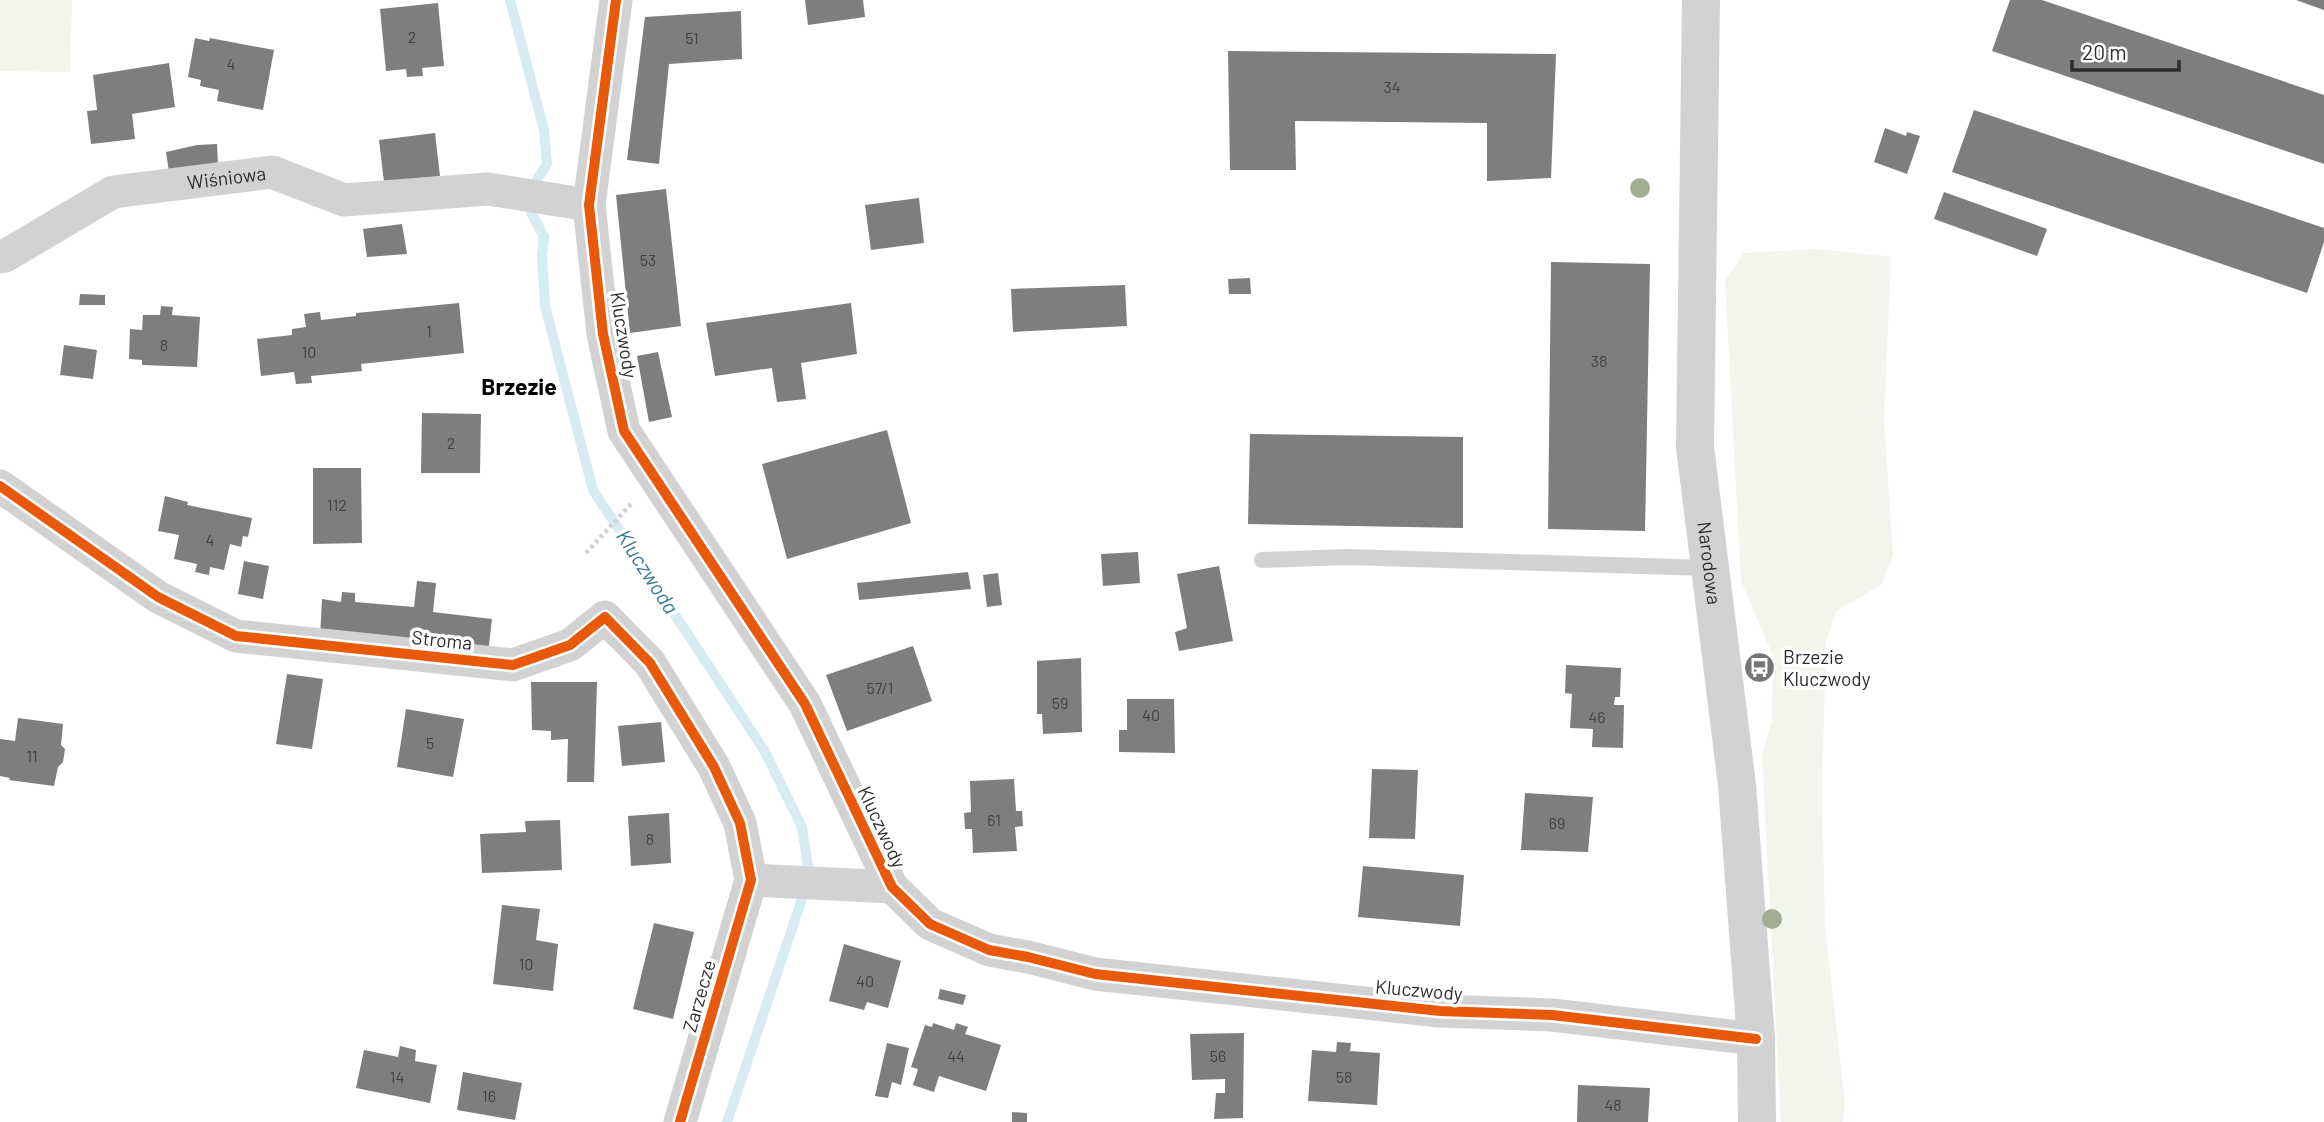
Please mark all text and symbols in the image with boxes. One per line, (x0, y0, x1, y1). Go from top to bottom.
house number: 2 (408, 27, 416, 46)
house number: 51 (685, 28, 699, 47)
scale bar (2072, 28, 2179, 72)
text: 20 m (2082, 39, 2127, 64)
house number: 4 (227, 54, 235, 73)
house number: 34 (1383, 77, 1401, 96)
street label: Wiśniowa (186, 161, 267, 194)
house number: 53 (640, 250, 656, 269)
street label: Kluczwody (606, 290, 643, 380)
house number: 1 (426, 321, 432, 340)
house number: 8 (160, 335, 168, 354)
house number: 10 (302, 342, 316, 361)
house number: 38 (1591, 351, 1607, 370)
district label: Brzezie (481, 372, 557, 400)
house number: 2 (447, 433, 455, 452)
house number: 112 (327, 495, 347, 514)
street label: Narodowa (1693, 520, 1726, 606)
water label: Kluczwoda (612, 524, 685, 618)
house number: 4 (206, 530, 214, 549)
street label: Stroma (411, 625, 473, 654)
place label: Brzezie Kluczwody (1783, 645, 1871, 690)
bus stop icon: Brzezie Kluczwody (1743, 651, 1777, 685)
house number: 57/1 (867, 678, 893, 697)
house number: 59 (1052, 693, 1068, 712)
house number: 40 (1142, 705, 1160, 724)
house number: 46 (1588, 707, 1606, 726)
house number: 5 (426, 733, 434, 752)
house number: 11 (26, 746, 38, 765)
street label: Kluczwody (854, 782, 911, 871)
house number: 61 (987, 810, 1001, 829)
house number: 69 (1549, 813, 1565, 832)
house number: 8 (646, 829, 654, 848)
house number: 10 (519, 954, 533, 973)
street label: Zarzecze (677, 957, 720, 1035)
house number: 40 (856, 971, 874, 990)
street label: Kluczwody (1374, 974, 1464, 1005)
house number: 44 (947, 1046, 965, 1065)
house number: 56 (1210, 1046, 1226, 1065)
house number: 14 (390, 1067, 404, 1086)
house number: 58 (1336, 1067, 1352, 1086)
house number: 16 (482, 1086, 496, 1105)
house number: 48 (1604, 1095, 1622, 1114)

